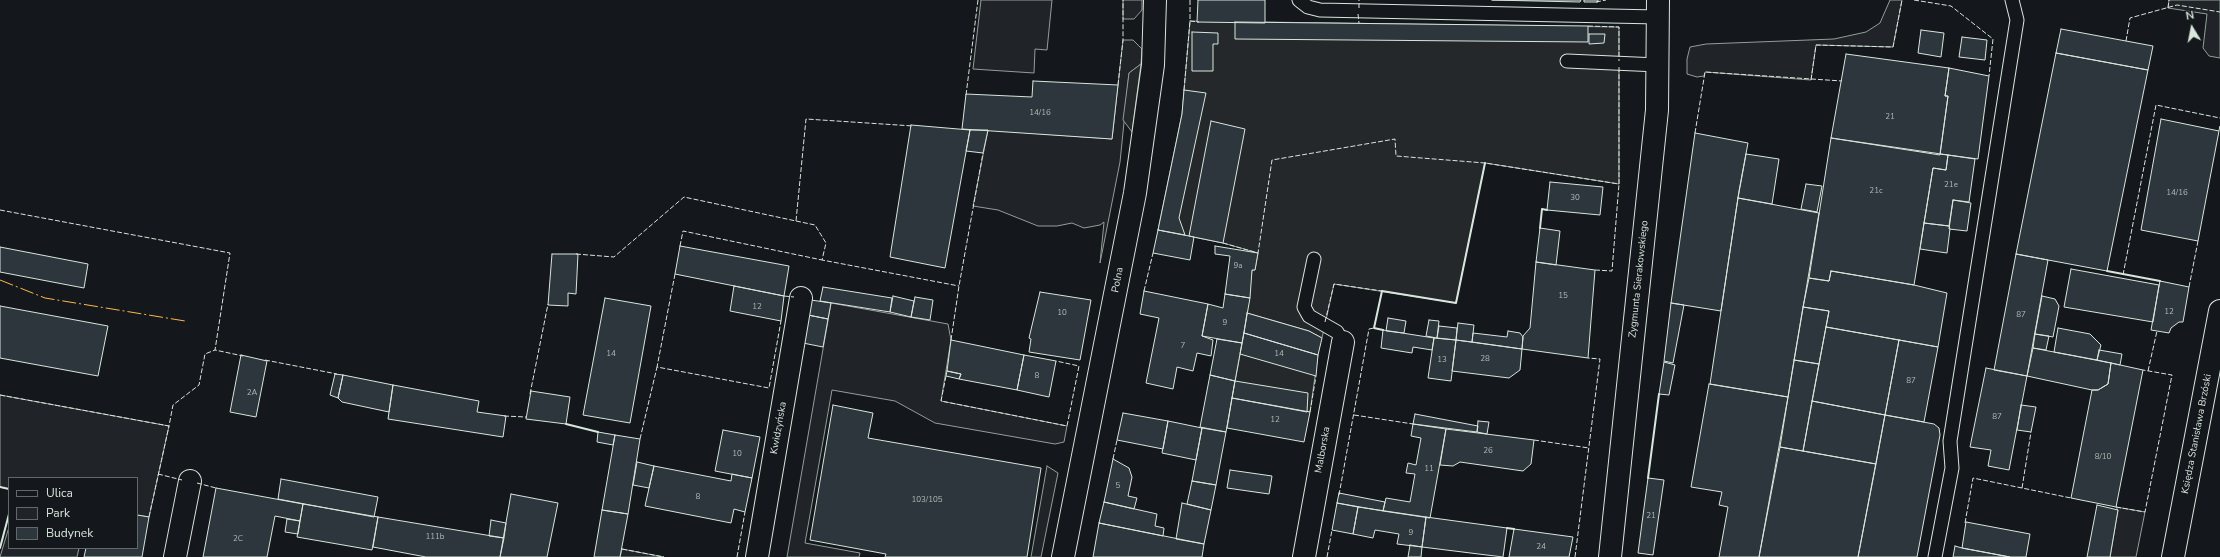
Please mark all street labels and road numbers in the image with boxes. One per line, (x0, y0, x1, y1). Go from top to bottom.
street label: Zygmunta Sierakowskiego (1627, 220, 1651, 338)
street label: Polna (1110, 266, 1126, 294)
street label: Księdza Stanisława Brzóski (2180, 373, 2214, 495)
street label: Kwidzyńska (768, 401, 790, 455)
street label: Malborska (1313, 426, 1333, 474)

